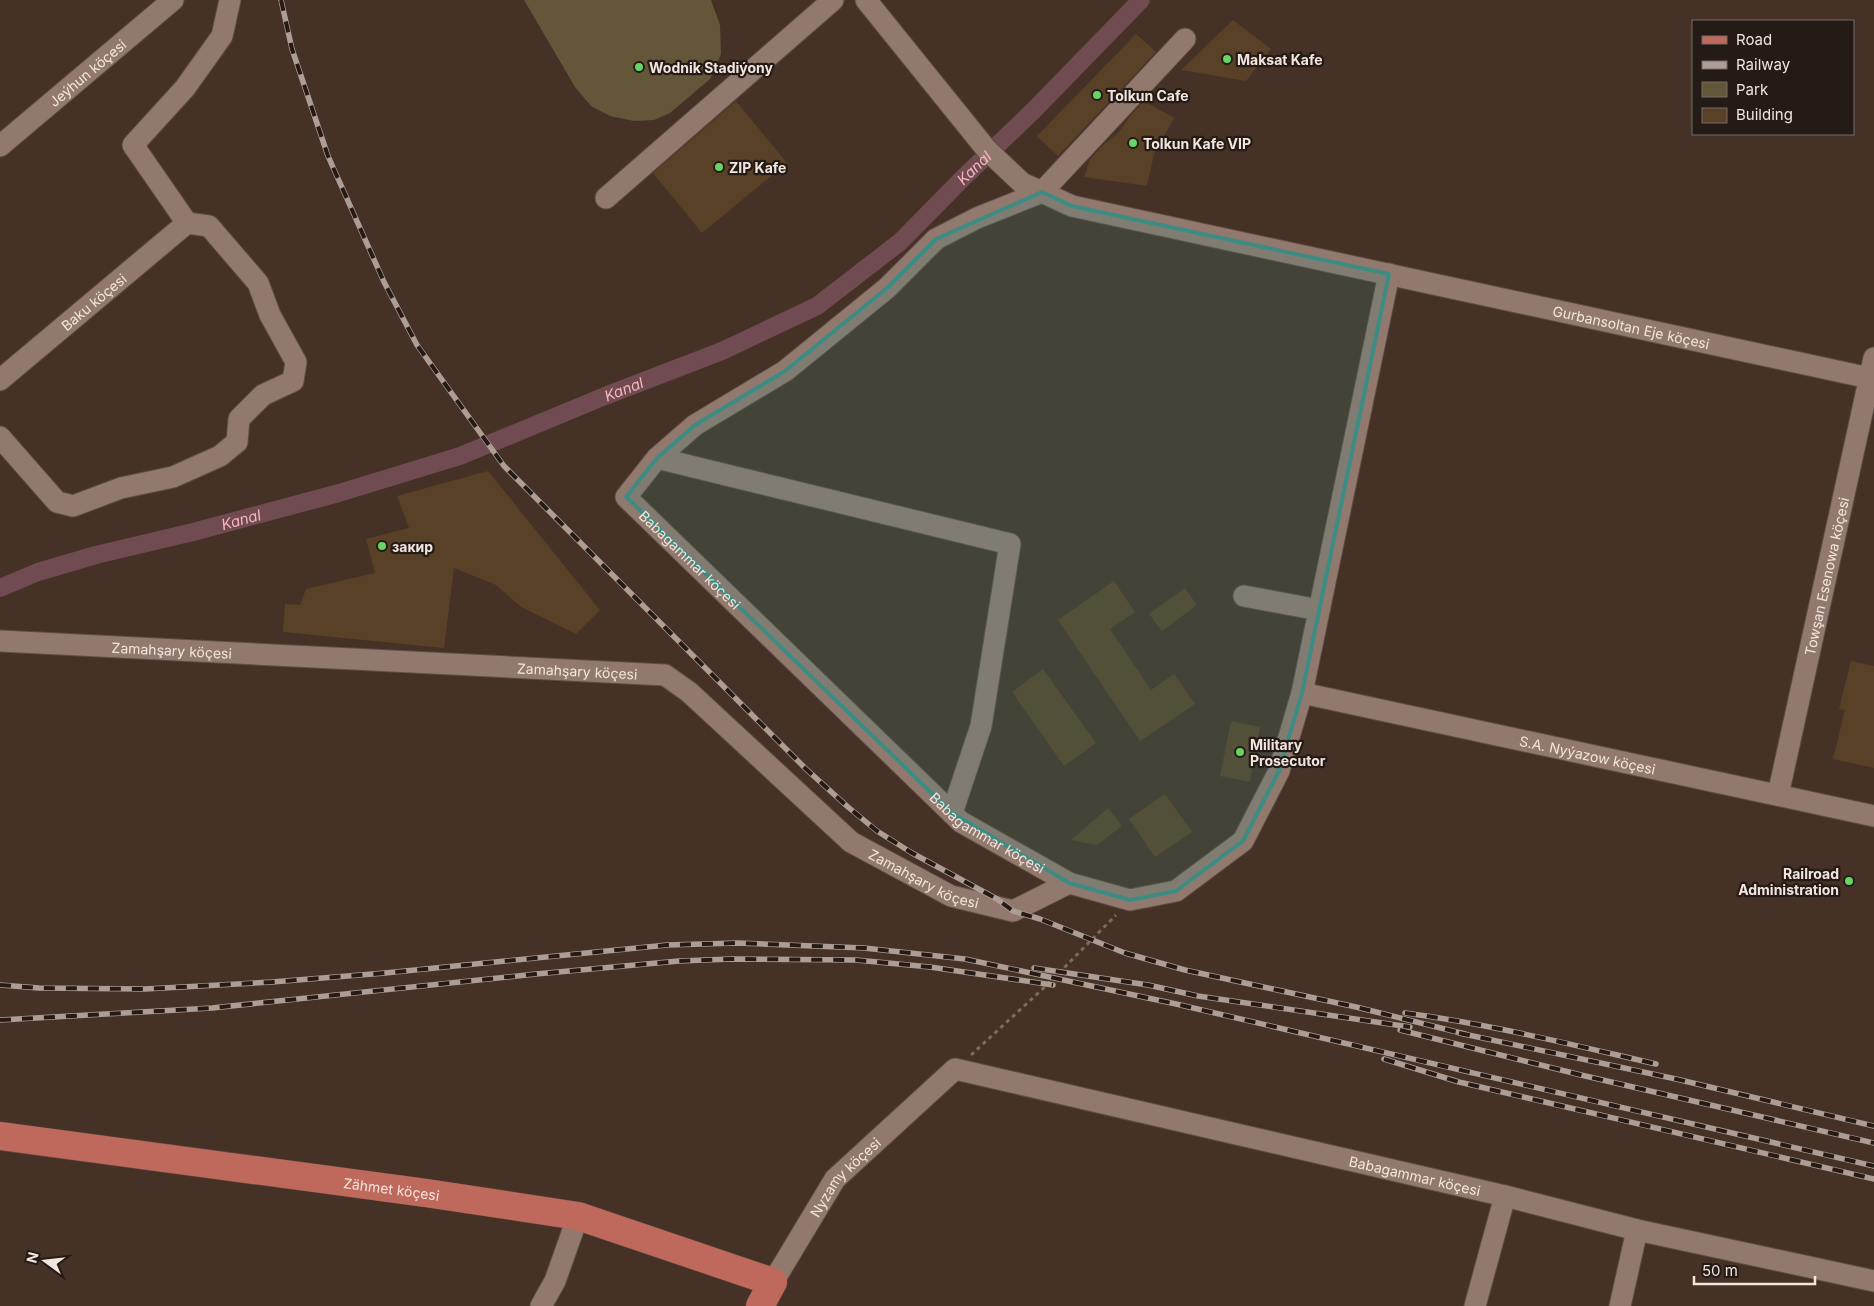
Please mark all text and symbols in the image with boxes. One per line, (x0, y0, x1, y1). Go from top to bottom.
legend (1692, 20, 1854, 135)
text: Road (1736, 30, 1772, 49)
street label: Jeýhun köçesi (45, 35, 129, 110)
place label: Maksat Kafe (1237, 51, 1323, 68)
marker: Maksat Kafe (1221, 53, 1233, 65)
text: Railway (1736, 55, 1791, 74)
place label: Wodnik Stadiýony (649, 59, 774, 76)
marker: Wodnik Stadiýony (633, 61, 645, 73)
text: Park (1736, 80, 1769, 99)
place label: Tolkun Cafe (1107, 87, 1189, 104)
marker: Tolkun Cafe (1091, 89, 1103, 101)
text: Building (1736, 105, 1793, 124)
place label: Tolkun Kafe VIP (1143, 135, 1251, 152)
marker: Tolkun Kafe VIP (1127, 137, 1139, 149)
water label: Kanal (953, 147, 995, 188)
place label: ZIP Kafe (729, 159, 786, 176)
marker: ZIP Kafe (713, 161, 725, 173)
street label: Baku köçesi (57, 269, 129, 334)
street label: Gurbansoltan Eje köçesi (1551, 301, 1711, 352)
water label: Kanal (601, 373, 646, 405)
street label: Towşan Esenowa köçesi (1800, 496, 1852, 657)
water label: Kanal (219, 505, 263, 534)
street label: Babagammar köçesi (636, 506, 744, 612)
place label: закир (392, 538, 433, 555)
marker: закир (376, 540, 388, 552)
street label: Zamahşary köçesi (111, 638, 232, 661)
street label: Zamahşary köçesi (517, 659, 638, 682)
street label: S.A. Nyýazow köçesi (1518, 731, 1657, 777)
place label: Military Prosecutor (1250, 736, 1326, 769)
marker: Military Prosecutor (1234, 746, 1246, 758)
street label: Babagammar köçesi (927, 788, 1048, 876)
street label: Zamahşary köçesi (866, 845, 981, 911)
place label: Railroad Administration (1738, 865, 1839, 898)
marker: Railroad Administration (1843, 875, 1855, 887)
street label: Nyzamy köçesi (806, 1133, 884, 1220)
street label: Babagammar köçesi (1347, 1152, 1482, 1199)
street label: Zähmet köçesi (342, 1174, 441, 1203)
north arrow (20, 1236, 70, 1286)
text: N (22, 1250, 42, 1265)
scale bar (1694, 1254, 1815, 1286)
text: 50 m (1702, 1261, 1738, 1280)

